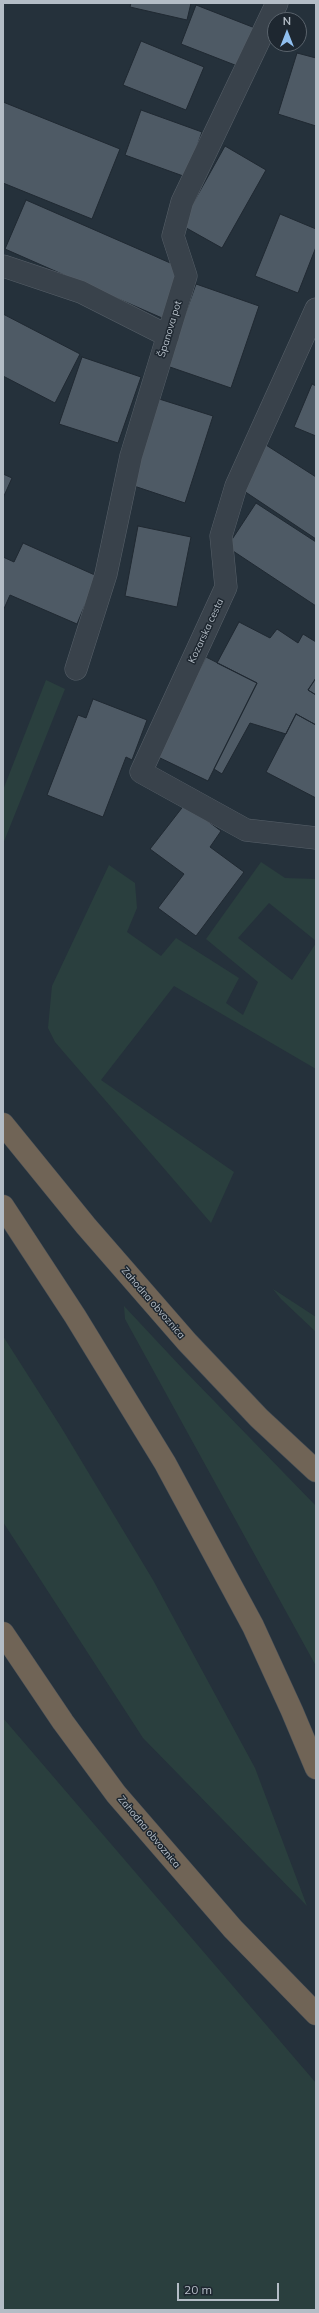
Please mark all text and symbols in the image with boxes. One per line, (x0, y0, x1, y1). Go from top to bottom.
north arrow (267, 12, 307, 52)
text: N (283, 14, 291, 28)
street label: Španova pot (156, 299, 184, 359)
street label: Kozarska cesta (186, 597, 226, 665)
street label: Zahodna obvoznica (119, 1265, 187, 1341)
street label: Zahodna obvoznica (115, 1793, 183, 1871)
scale bar (179, 2275, 281, 2301)
text: 20 m (184, 2282, 212, 2297)

